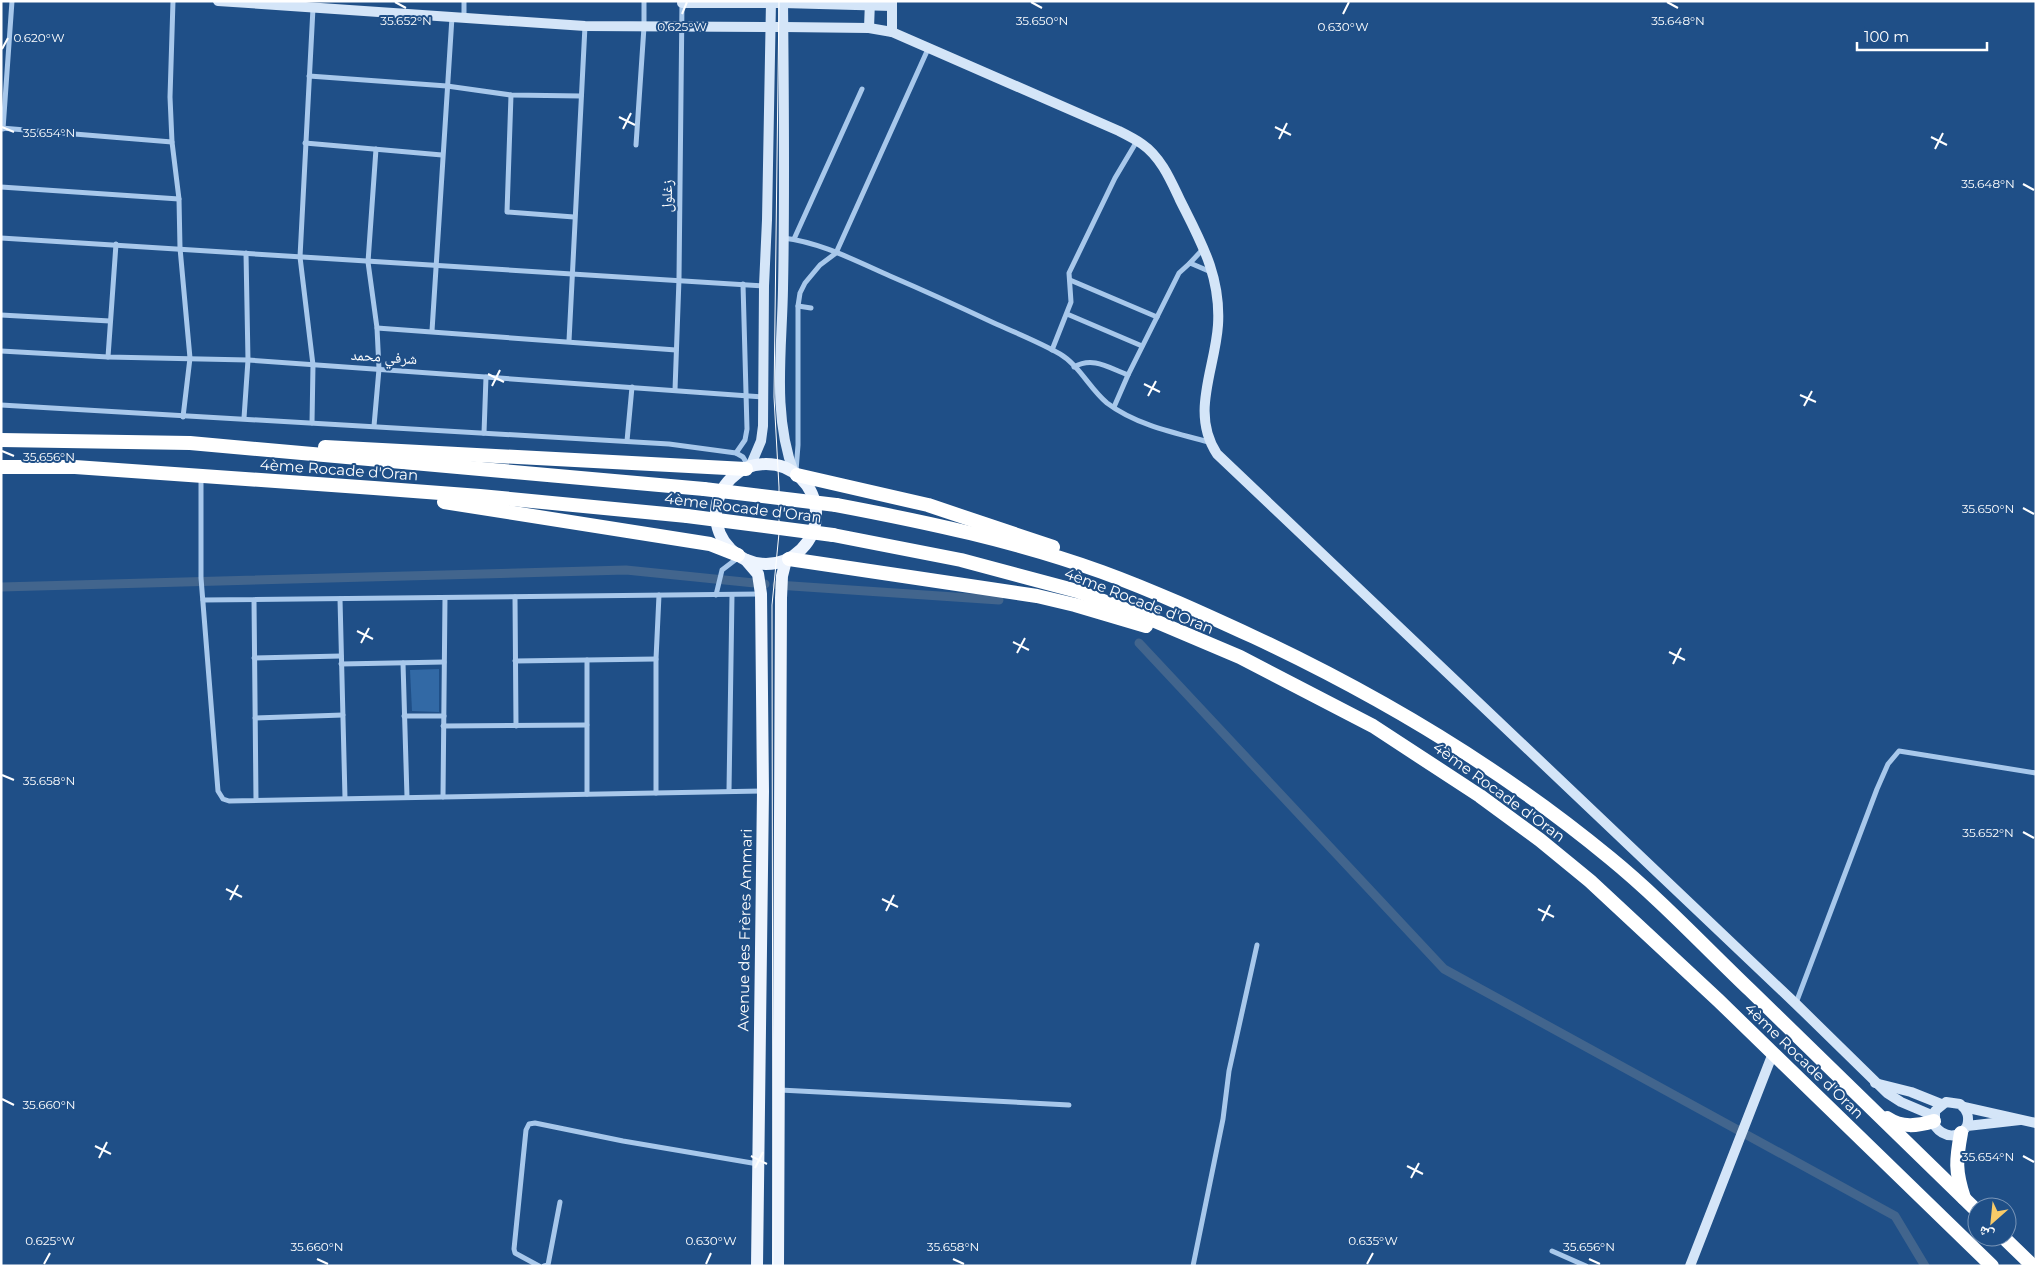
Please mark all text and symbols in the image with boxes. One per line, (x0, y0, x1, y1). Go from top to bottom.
text: 35.652°N (380, 13, 432, 28)
text: 35.650°N (1016, 13, 1068, 28)
text: 35.648°N (1651, 13, 1705, 28)
text: 0.625°W (657, 19, 707, 34)
text: 0.630°W (1318, 19, 1368, 34)
scale bar (1857, 20, 1987, 52)
text: 100 m (1864, 27, 1909, 46)
text: 0.620°W (14, 30, 64, 45)
text: 35.654°N (23, 125, 75, 140)
text: 35.648°N (1961, 176, 2015, 191)
street label: زغلول (657, 179, 677, 213)
street label: شرفي محمد (350, 345, 418, 371)
text: 35.656°N (23, 449, 75, 464)
street label: 4ème Rocade d'Oran (259, 454, 419, 485)
street label: 4ème Rocade d'Oran (663, 488, 823, 527)
text: 35.650°N (1962, 501, 2014, 516)
street label: 4ème Rocade d'Oran (1062, 563, 1217, 638)
street label: 4ème Rocade d'Oran (1430, 737, 1569, 846)
text: 35.658°N (23, 773, 75, 788)
text: 35.652°N (1962, 825, 2014, 840)
street label: Avenue des Frères Ammari (733, 828, 756, 1032)
street label: 4ème Rocade d'Oran (1741, 999, 1868, 1123)
text: 35.660°N (22, 1097, 76, 1112)
text: 35.654°N (1962, 1149, 2014, 1164)
north arrow (1967, 1197, 2017, 1247)
text: ش (1975, 1222, 1997, 1245)
text: 0.625°W (25, 1233, 75, 1248)
text: 0.630°W (686, 1233, 736, 1248)
text: 0.635°W (1348, 1233, 1398, 1248)
text: 35.660°N (290, 1239, 344, 1254)
text: 35.658°N (927, 1239, 979, 1254)
text: 35.656°N (1563, 1239, 1615, 1254)

